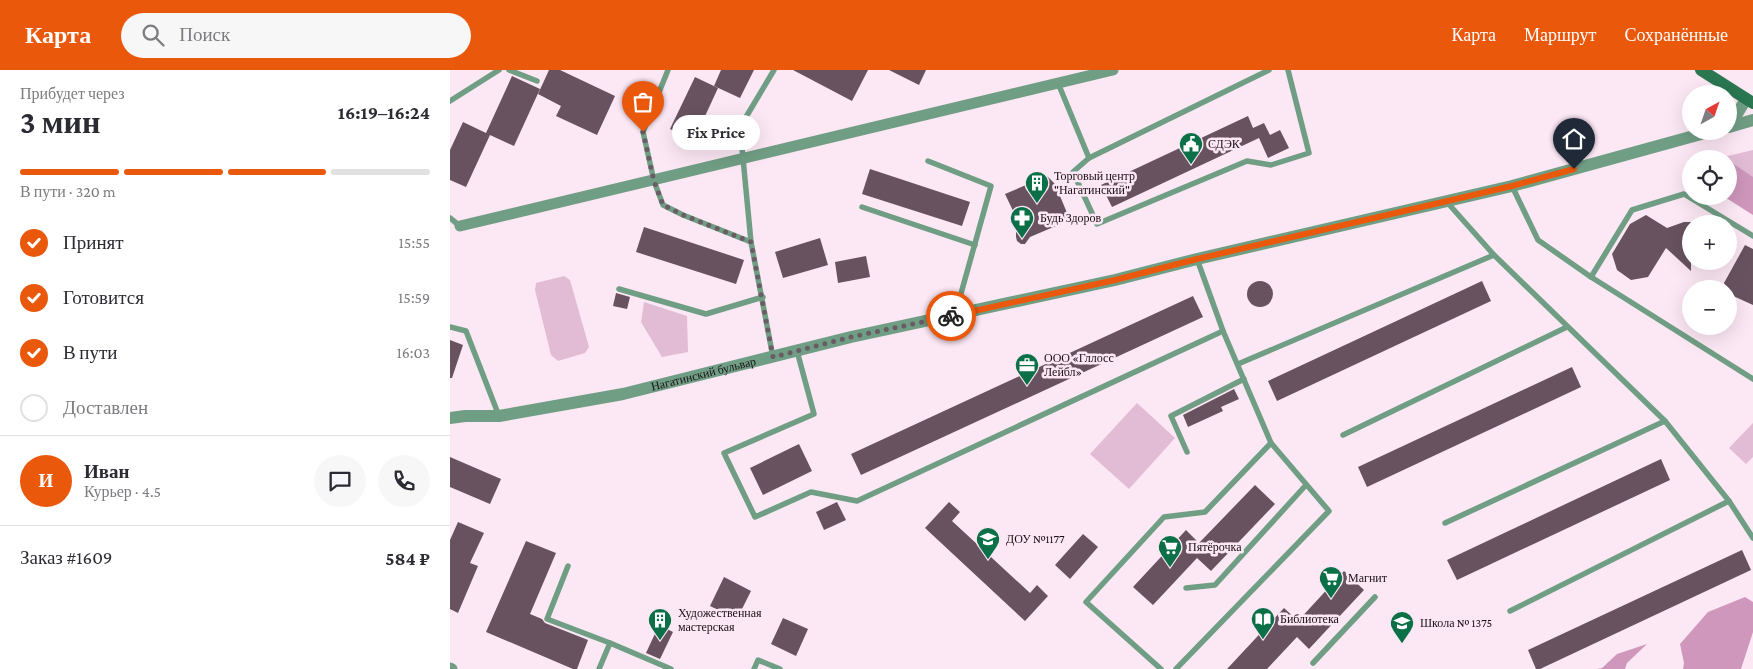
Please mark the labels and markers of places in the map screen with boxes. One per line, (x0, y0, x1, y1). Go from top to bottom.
pin (622, 81, 664, 132)
callout: Fix Price (673, 114, 760, 150)
pin (1553, 118, 1595, 169)
public building icon: СДЭК (1178, 131, 1204, 165)
place label: СДЭК (1208, 137, 1241, 151)
place label: Торговый центр "Нагатинский" (1054, 169, 1135, 197)
building icon: Торговый центр "Нагатинский" (1024, 170, 1050, 204)
pharmacy icon: Будь Здоров (1009, 205, 1035, 239)
place label: Будь Здоров (1040, 211, 1101, 225)
place label: ООО «Гллосс Лейбл» (1044, 351, 1114, 379)
office icon: ООО «Гллосс Лейбл» (1014, 352, 1040, 386)
school or university icon: ДОУ №1177 (975, 526, 1001, 560)
place label: ДОУ №1177 (1006, 532, 1065, 546)
supermarket icon: Пятёрочка (1157, 534, 1183, 568)
place label: Пятёрочка (1188, 540, 1242, 554)
supermarket icon: Магнит (1318, 565, 1344, 599)
place label: Магнит (1348, 571, 1388, 585)
place label: Художественная мастерская (678, 606, 762, 634)
library icon: Библиотека (1250, 606, 1276, 640)
building icon: Художественная мастерская (647, 607, 673, 641)
school or university icon: Школа № 1375 (1389, 610, 1415, 644)
place label: Библиотека (1280, 612, 1340, 626)
place label: Школа № 1375 (1420, 616, 1492, 630)

